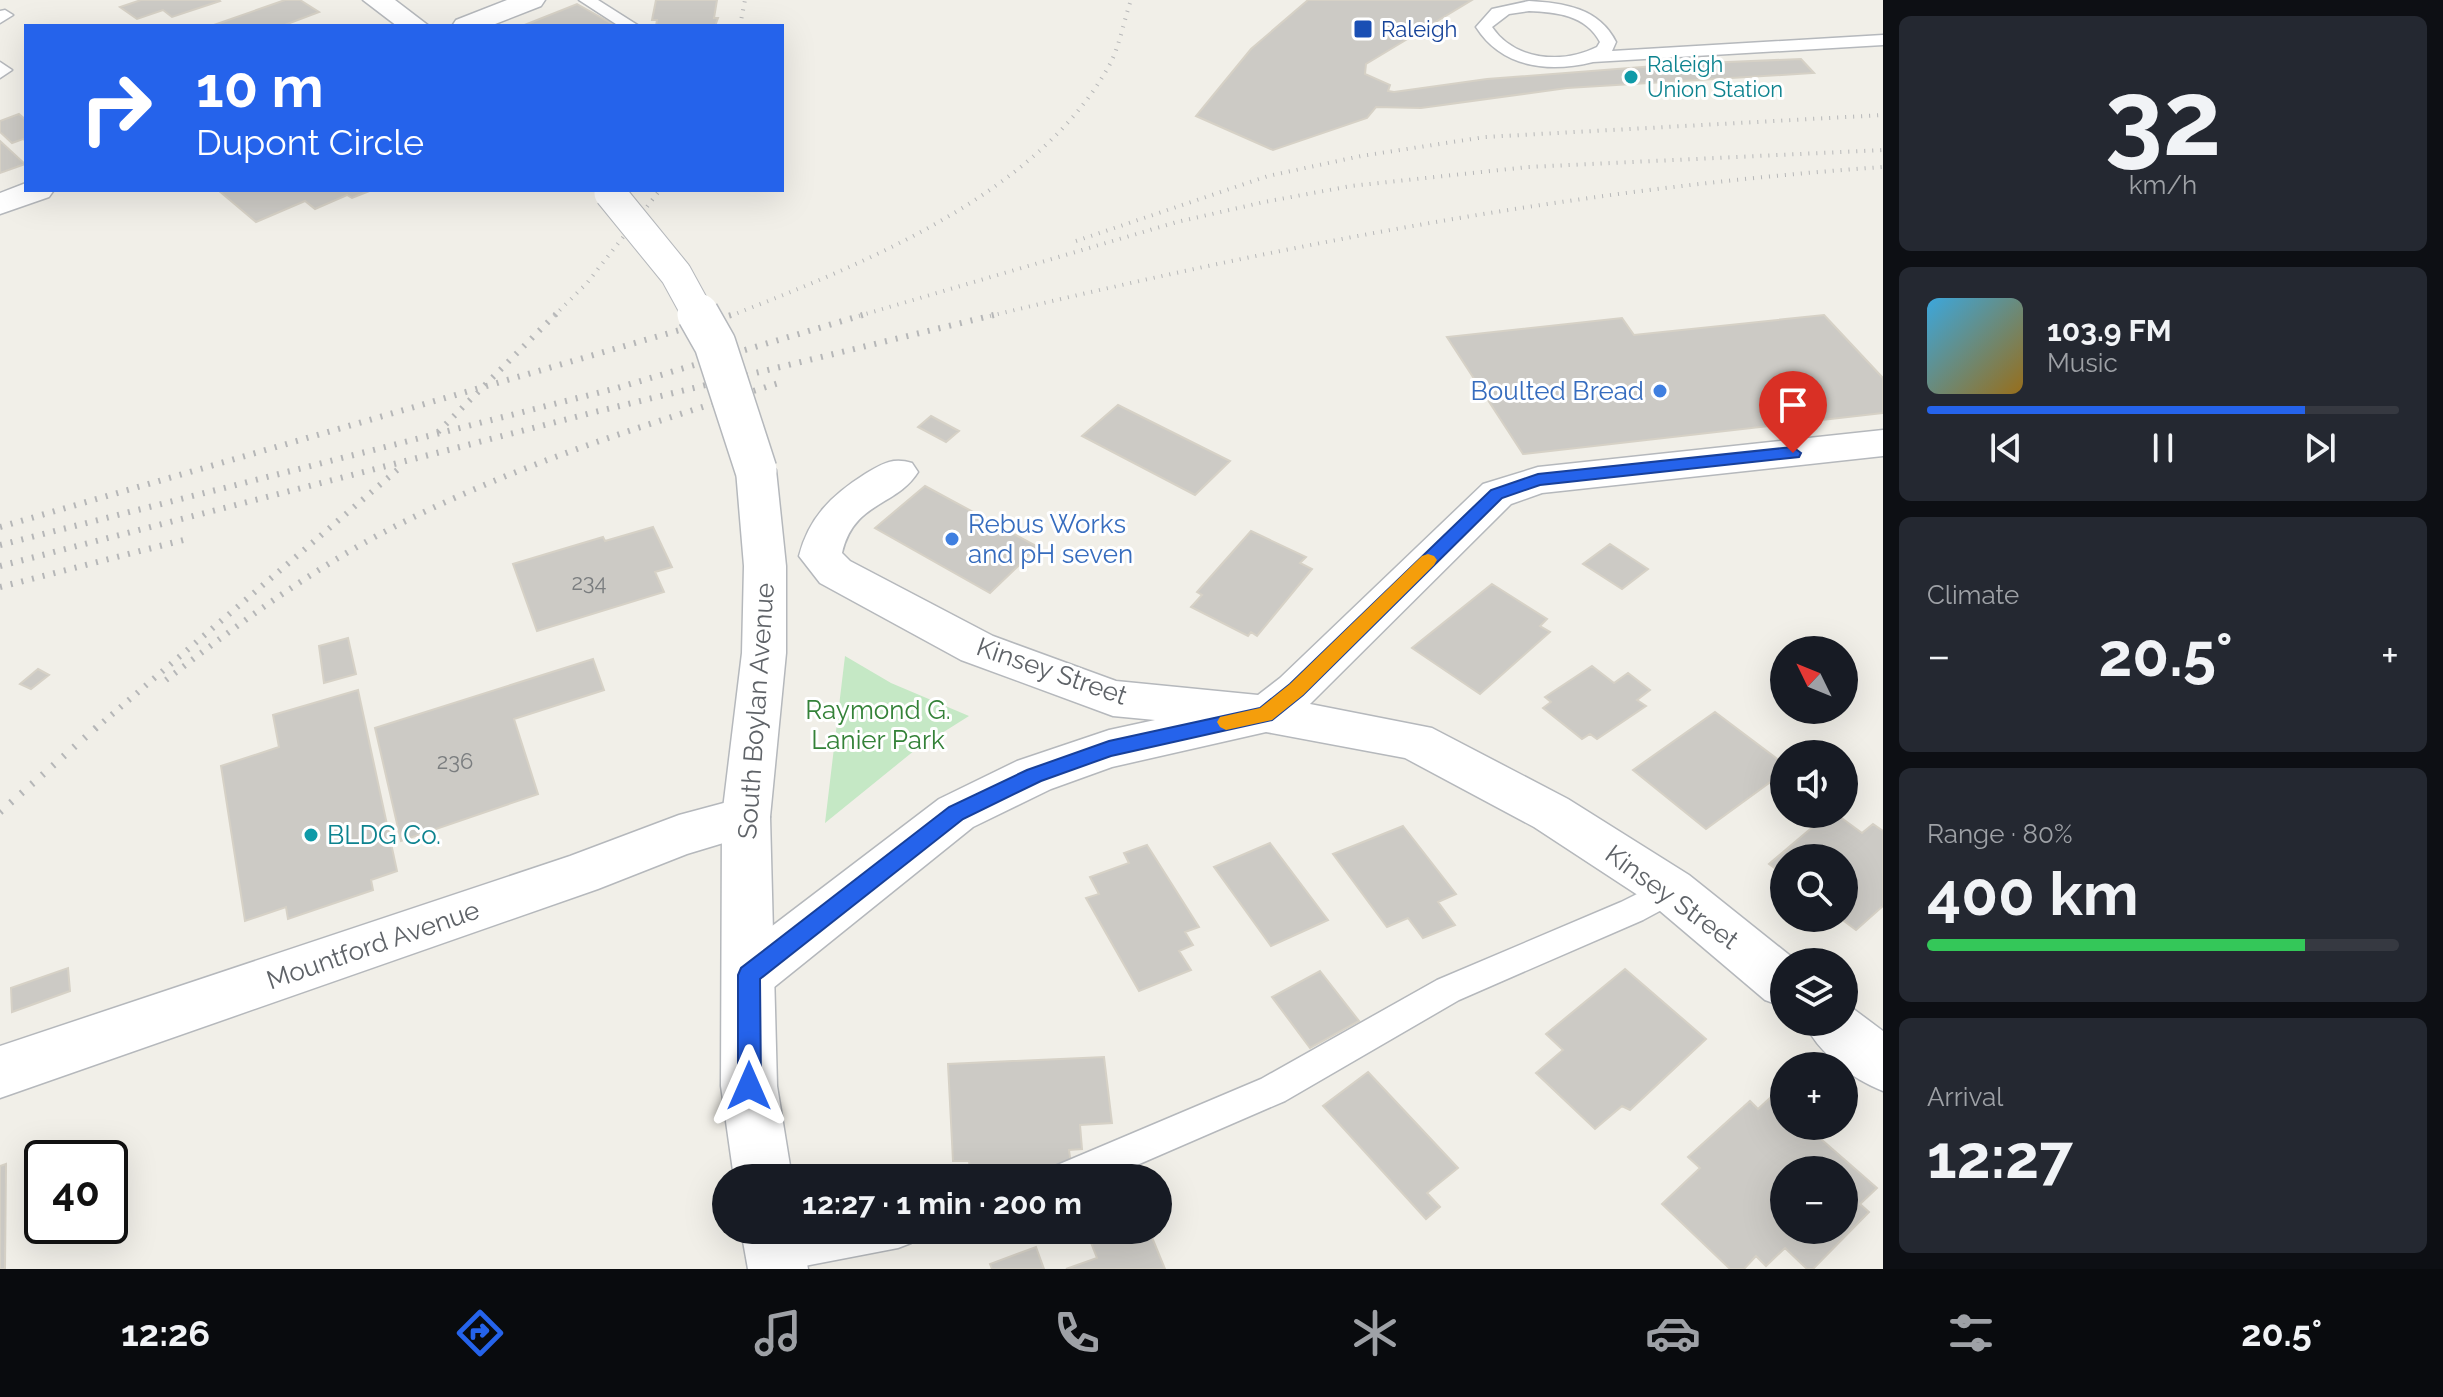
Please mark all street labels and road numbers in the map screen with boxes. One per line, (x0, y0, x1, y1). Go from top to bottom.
street label: South Boylan Avenue (732, 582, 780, 840)
street label: Kinsey Street (973, 631, 1131, 711)
street label: Kinsey Street (1600, 839, 1745, 955)
street label: Mountford Avenue (263, 895, 483, 995)

